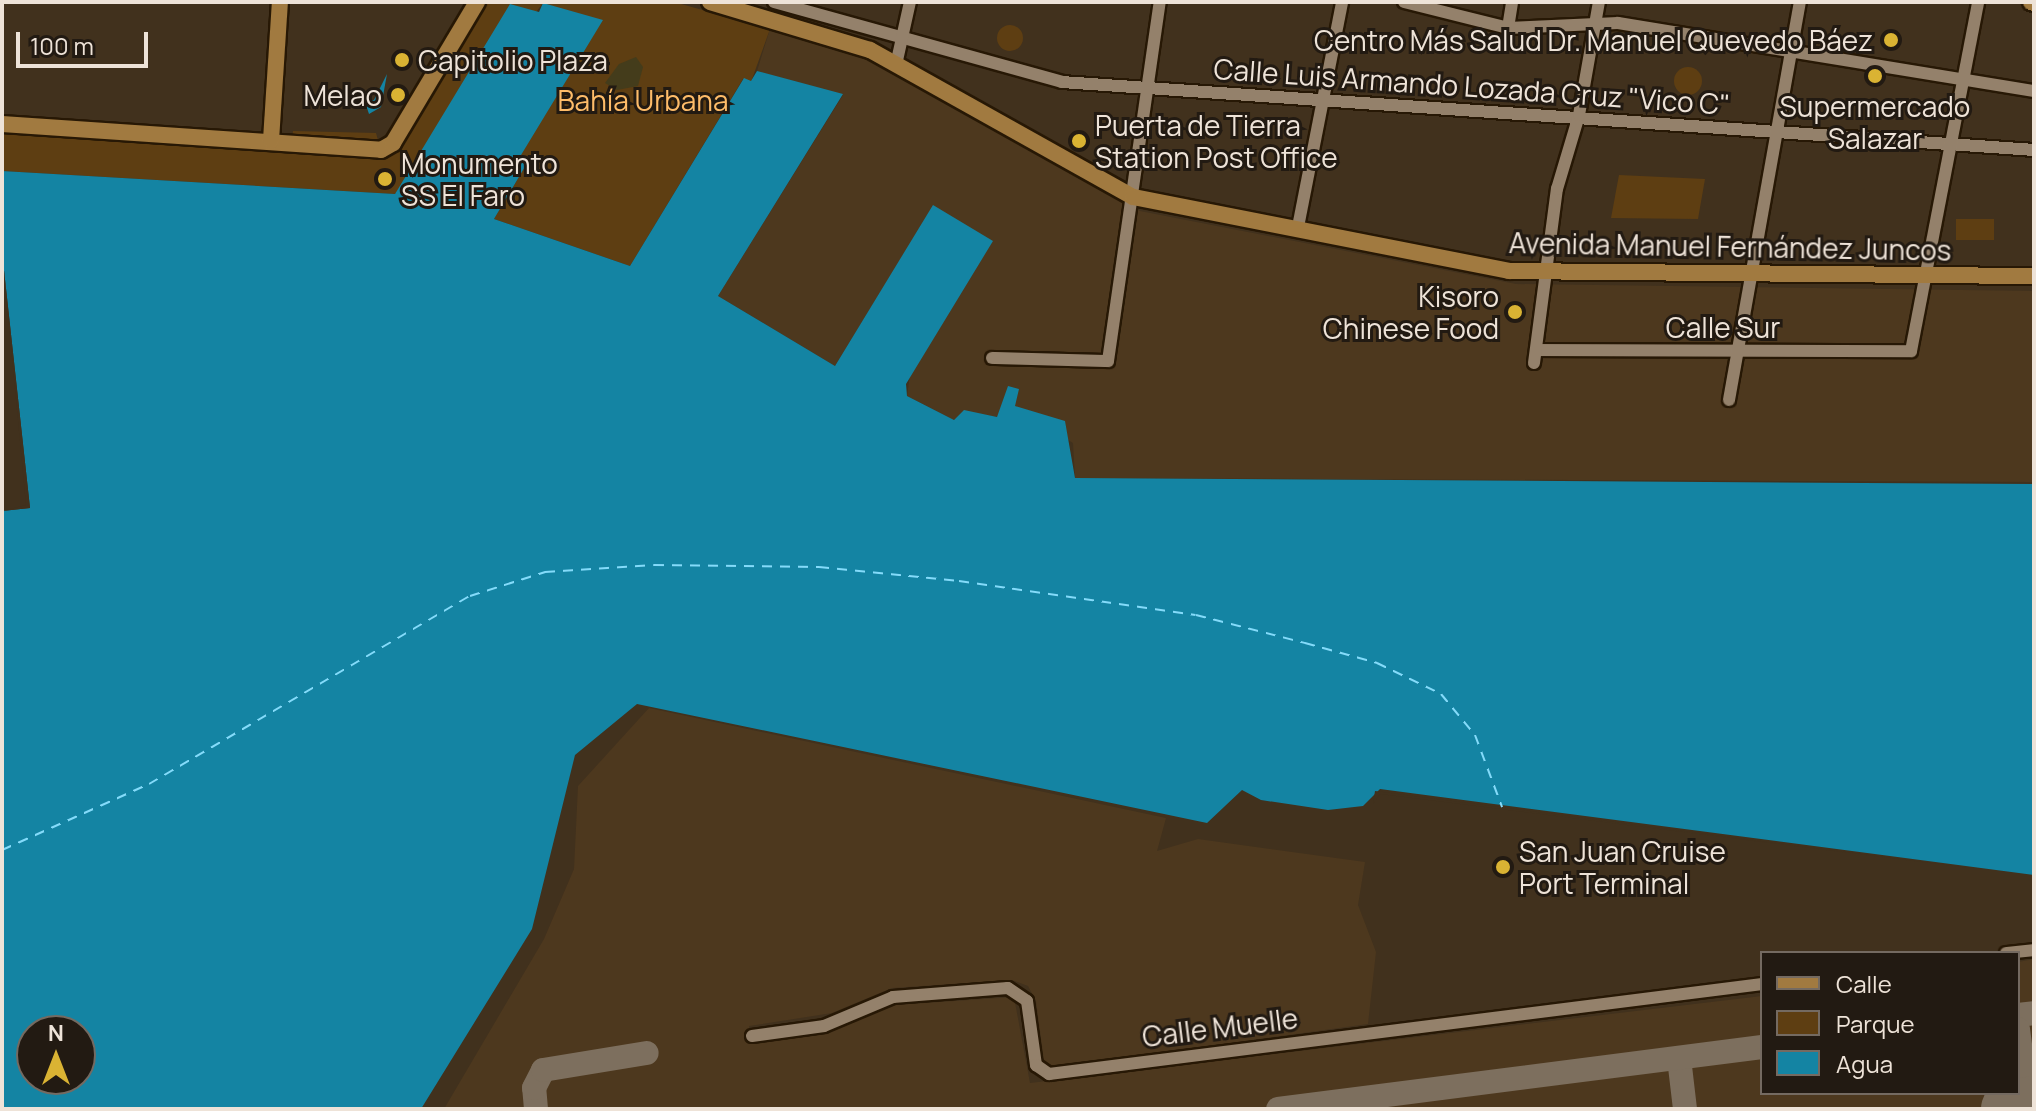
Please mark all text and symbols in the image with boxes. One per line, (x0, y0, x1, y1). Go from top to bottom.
scale bar (20, 16, 152, 66)
place label: Centro Más Salud Dr. Manuel Quevedo Báez (1314, 23, 1873, 57)
text: 100 m (30, 29, 94, 62)
marker: Centro Más Salud Dr. Manuel Quevedo Báez (1880, 29, 1902, 51)
place label: Capitolio Plaza (418, 43, 608, 77)
marker: Capitolio Plaza (393, 51, 411, 69)
street label: Calle Luis Armando Lozada Cruz "Vico C" (1213, 51, 1731, 121)
marker: Supermercado Salazar (1866, 67, 1884, 85)
place label: Melao (303, 78, 382, 112)
park label: Bahía Urbana (557, 83, 729, 117)
marker: Melao (389, 86, 407, 104)
place label: Supermercado Salazar (1780, 89, 1970, 155)
place label: Puerta de Tierra Station Post Office (1095, 108, 1338, 174)
marker: Puerta de Tierra Station Post Office (1070, 132, 1088, 150)
place label: Monumento SS El Faro (401, 146, 558, 212)
marker: Monumento SS El Faro (376, 170, 394, 188)
street label: Avenida Manuel Fernández Juncos (1508, 225, 1952, 267)
place label: Kisoro Chinese Food (1323, 279, 1499, 345)
marker: Kisoro Chinese Food (1506, 303, 1524, 321)
street label: Calle Sur (1666, 310, 1780, 344)
place label: San Juan Cruise Port Terminal (1519, 834, 1726, 900)
marker: San Juan Cruise Port Terminal (1494, 858, 1512, 876)
legend (1760, 951, 2020, 1095)
text: Calle (1836, 967, 1892, 1000)
street label: Calle Muelle (1140, 1001, 1300, 1053)
text: Parque (1836, 1007, 1914, 1040)
north arrow (16, 1015, 96, 1095)
text: N (48, 1018, 64, 1048)
text: Agua (1836, 1047, 1893, 1080)

